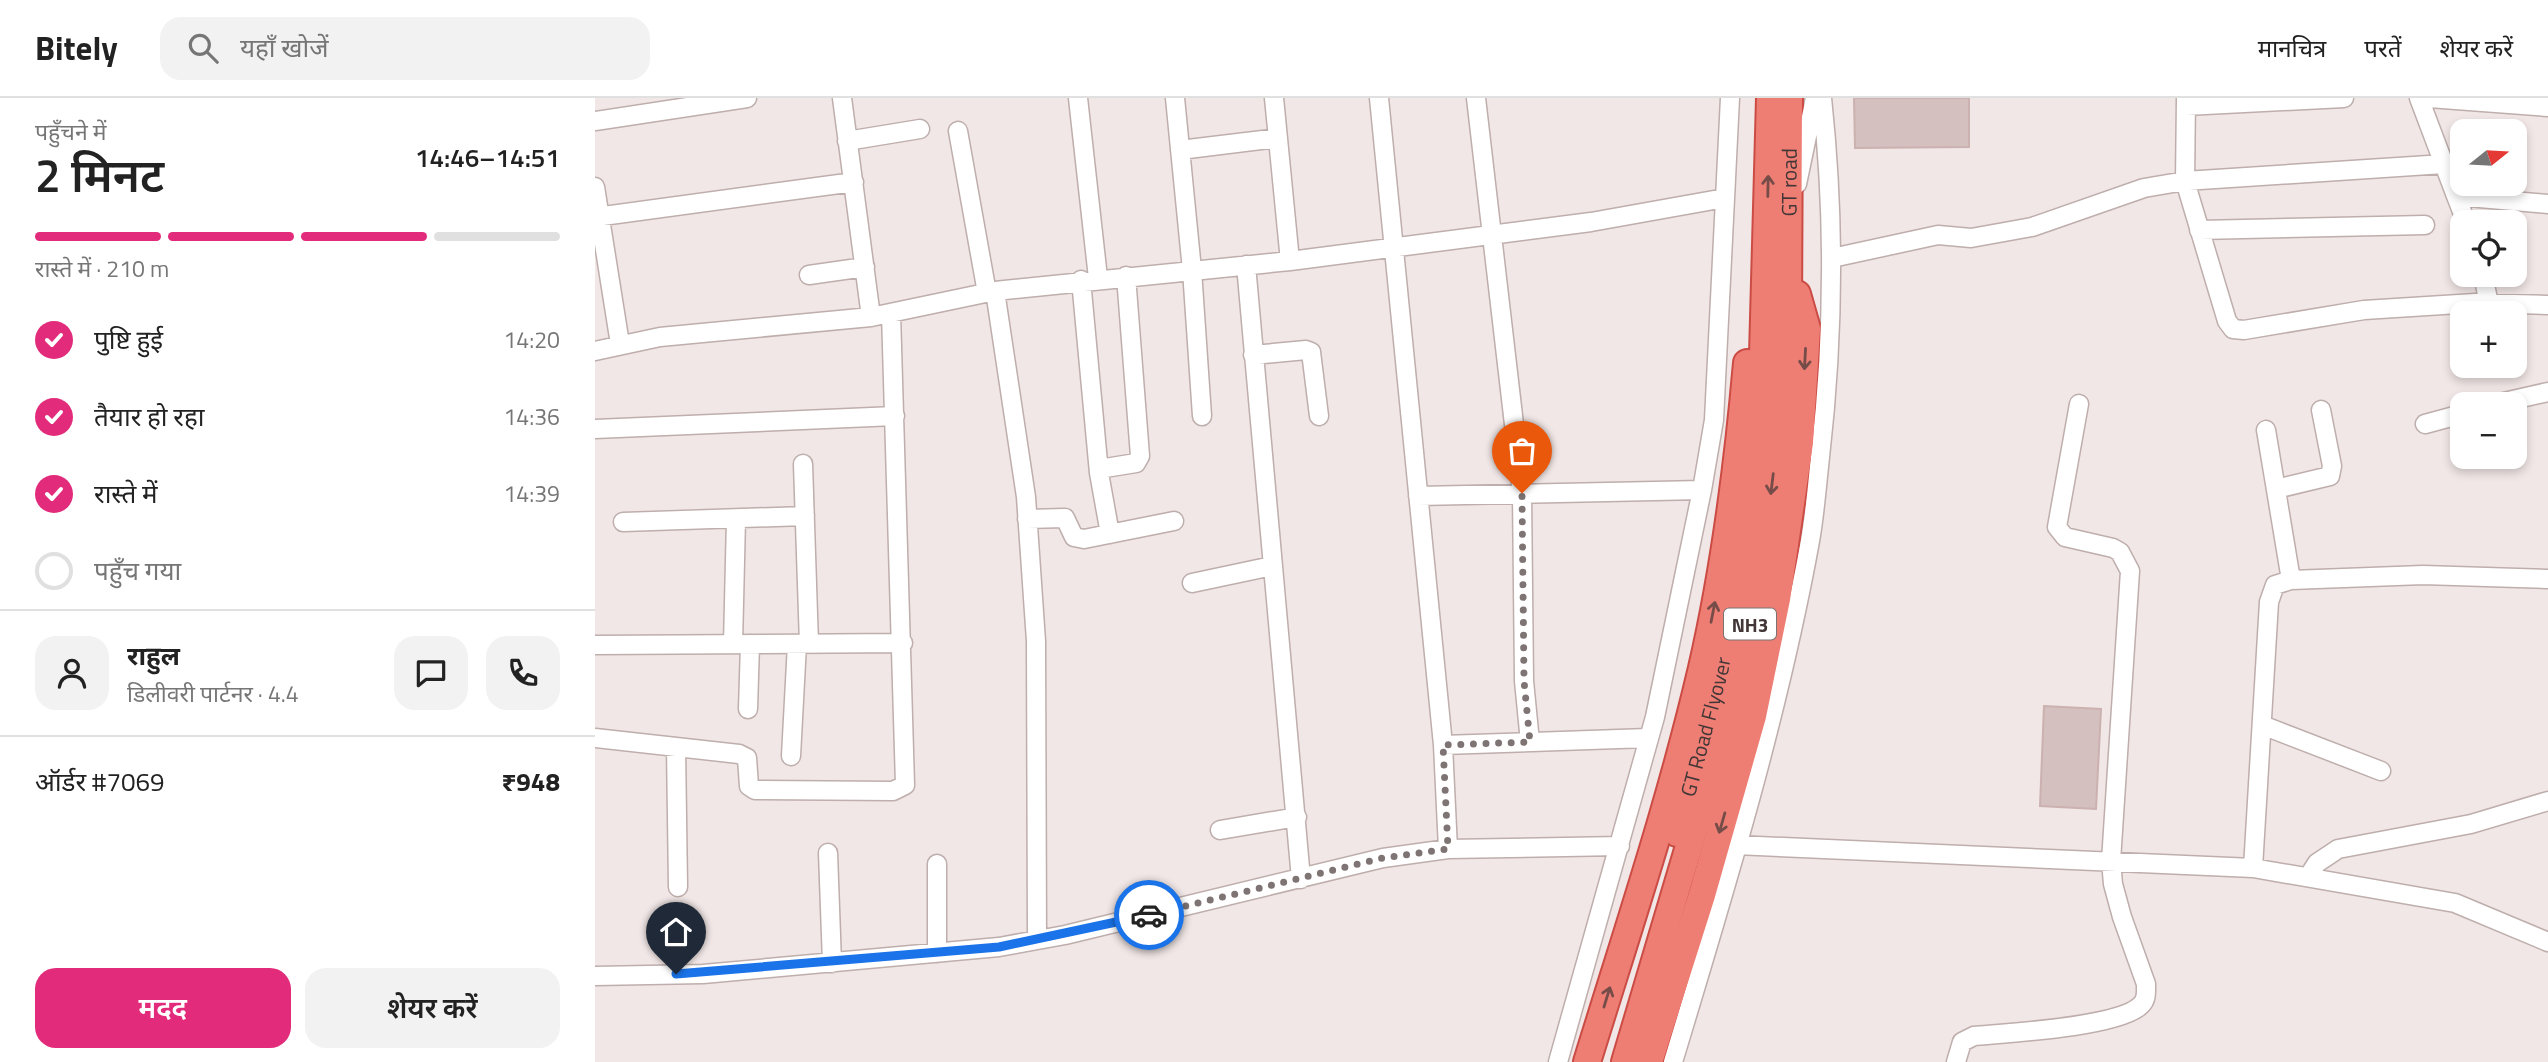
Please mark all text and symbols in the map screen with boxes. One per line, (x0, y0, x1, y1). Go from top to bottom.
search box (160, 17, 650, 80)
text: Bitely (35, 23, 118, 73)
text: यहाँ खोजें (240, 28, 329, 67)
icon: search (184, 29, 222, 67)
text: मानचित्र (2258, 30, 2326, 66)
text: परतें (2364, 30, 2401, 66)
text: शेयर करें (2439, 30, 2513, 66)
text: पहुँचने में (35, 114, 106, 149)
north arrow (2450, 119, 2527, 196)
map controls (2450, 119, 2527, 469)
text: 14:46–14:51 (415, 138, 560, 177)
text: 2 मिनट (35, 140, 164, 210)
street label: GT road (1772, 148, 1805, 217)
one-way arrow (1761, 175, 1775, 198)
button: locate (2450, 210, 2527, 287)
text: रास्ते में · 210 m (35, 251, 169, 286)
button: + (2450, 301, 2527, 378)
text: पुष्टि हुई (94, 320, 163, 359)
icon: check (35, 321, 73, 359)
text: 14:20 (503, 322, 560, 357)
one-way arrow (1798, 347, 1811, 370)
button: − (2450, 392, 2527, 469)
text: तैयार हो रहा (94, 397, 204, 436)
icon: check (35, 398, 73, 436)
text: 14:36 (503, 399, 560, 434)
pin (1492, 421, 1552, 493)
icon: bag (1503, 432, 1541, 470)
one-way arrow (1766, 472, 1779, 495)
text: रास्ते में (94, 474, 158, 513)
icon: check (35, 475, 73, 513)
text: 14:39 (503, 476, 560, 511)
text: पहुँच गया (94, 551, 181, 590)
one-way arrow (1706, 601, 1720, 624)
road number: NH3 (1724, 608, 1776, 639)
button: person (35, 636, 109, 710)
text: राहुल (127, 636, 180, 675)
button: chat (394, 636, 468, 710)
button: phone (486, 636, 560, 710)
street label: GT Road Flyover (1671, 654, 1739, 800)
text: डिलीवरी पार्टनर · 4.4 (127, 676, 299, 711)
text: ऑर्डर #7069 (35, 762, 165, 801)
text: ₹948 (501, 762, 560, 801)
one-way arrow (1715, 812, 1728, 834)
courier (1114, 880, 1184, 950)
icon: car (1130, 896, 1168, 934)
pin (646, 902, 706, 974)
icon: home (657, 913, 695, 951)
button: मदद (35, 968, 291, 1048)
button: शेयर करें (305, 968, 560, 1048)
one-way arrow (1602, 986, 1615, 1008)

